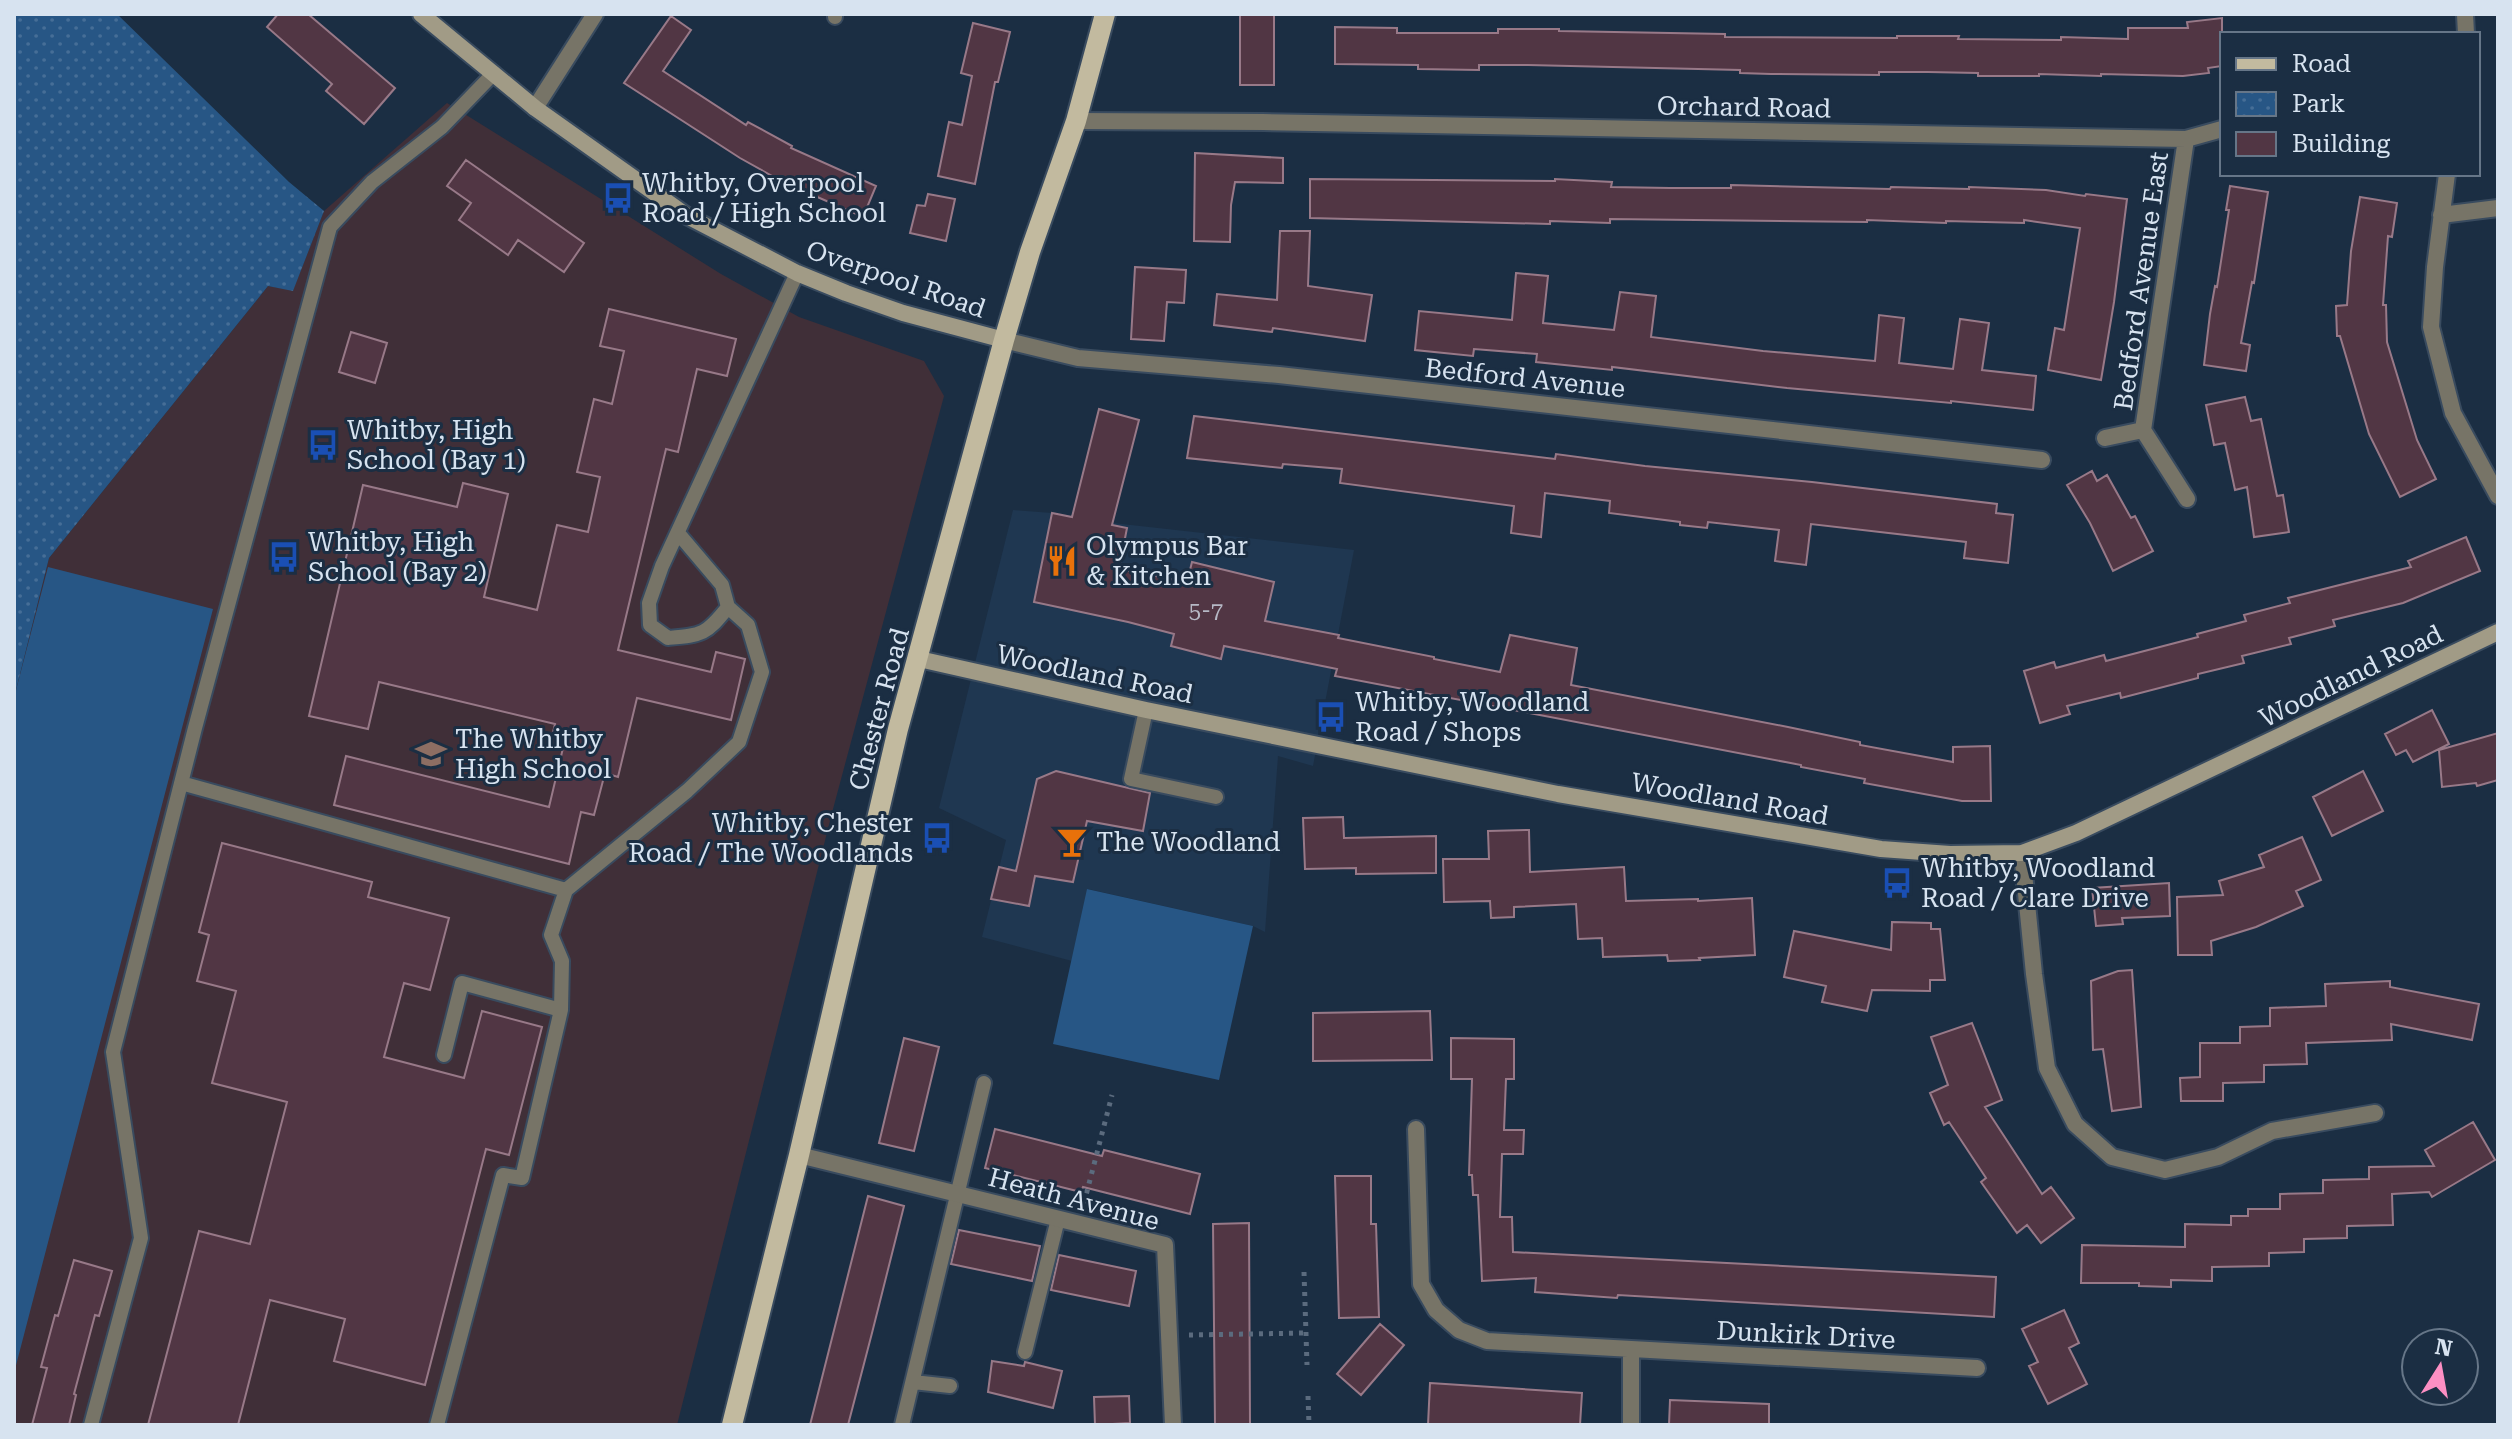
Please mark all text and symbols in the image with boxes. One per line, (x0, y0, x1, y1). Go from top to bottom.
legend (2220, 32, 2480, 176)
text: Road (2292, 50, 2351, 78)
street label: Orchard Road (1657, 90, 1832, 124)
text: Park (2292, 90, 2345, 118)
text: Building (2292, 130, 2390, 158)
street label: Bedford Avenue East (2108, 149, 2174, 412)
place label: Whitby, Overpool Road / High School (642, 168, 886, 228)
bus stop icon: Whitby, Overpool Road / High School (601, 181, 635, 215)
street label: Overpool Road (802, 234, 990, 324)
street label: Bedford Avenue (1423, 353, 1627, 403)
place label: Whitby, High School (Bay 1) (347, 415, 526, 475)
bus stop icon: Whitby, High School (Bay 1) (306, 428, 340, 462)
place label: Whitby, High School (Bay 2) (308, 527, 487, 587)
place label: Olympus Bar & Kitchen (1086, 531, 1248, 591)
bus stop icon: Whitby, High School (Bay 2) (267, 540, 301, 574)
restaurant icon: Olympus Bar & Kitchen (1045, 544, 1079, 578)
house number: 5-7 (1189, 598, 1223, 623)
street label: Woodland Road (2255, 619, 2448, 733)
street label: Chester Road (843, 624, 915, 793)
street label: Woodland Road (994, 639, 1196, 710)
place label: Whitby, Woodland Road / Shops (1355, 687, 1590, 747)
bus stop icon: Whitby, Woodland Road / Shops (1314, 700, 1348, 734)
place label: The Whitby High School (455, 724, 611, 784)
school or university icon: The Whitby High School (414, 737, 448, 771)
street label: Woodland Road (1629, 767, 1831, 831)
place label: Whitby, Chester Road / The Woodlands (628, 808, 913, 868)
bus stop icon: Whitby, Chester Road / The Woodlands (920, 821, 954, 855)
bar icon: The Woodland (1055, 825, 1089, 859)
place label: The Woodland (1096, 827, 1281, 857)
place label: Whitby, Woodland Road / Clare Drive (1921, 853, 2156, 913)
bus stop icon: Whitby, Woodland Road / Clare Drive (1880, 866, 1914, 900)
street label: Heath Avenue (985, 1162, 1163, 1236)
street label: Dunkirk Drive (1716, 1315, 1896, 1355)
north arrow (2400, 1327, 2480, 1407)
text: N (2433, 1334, 2454, 1362)

